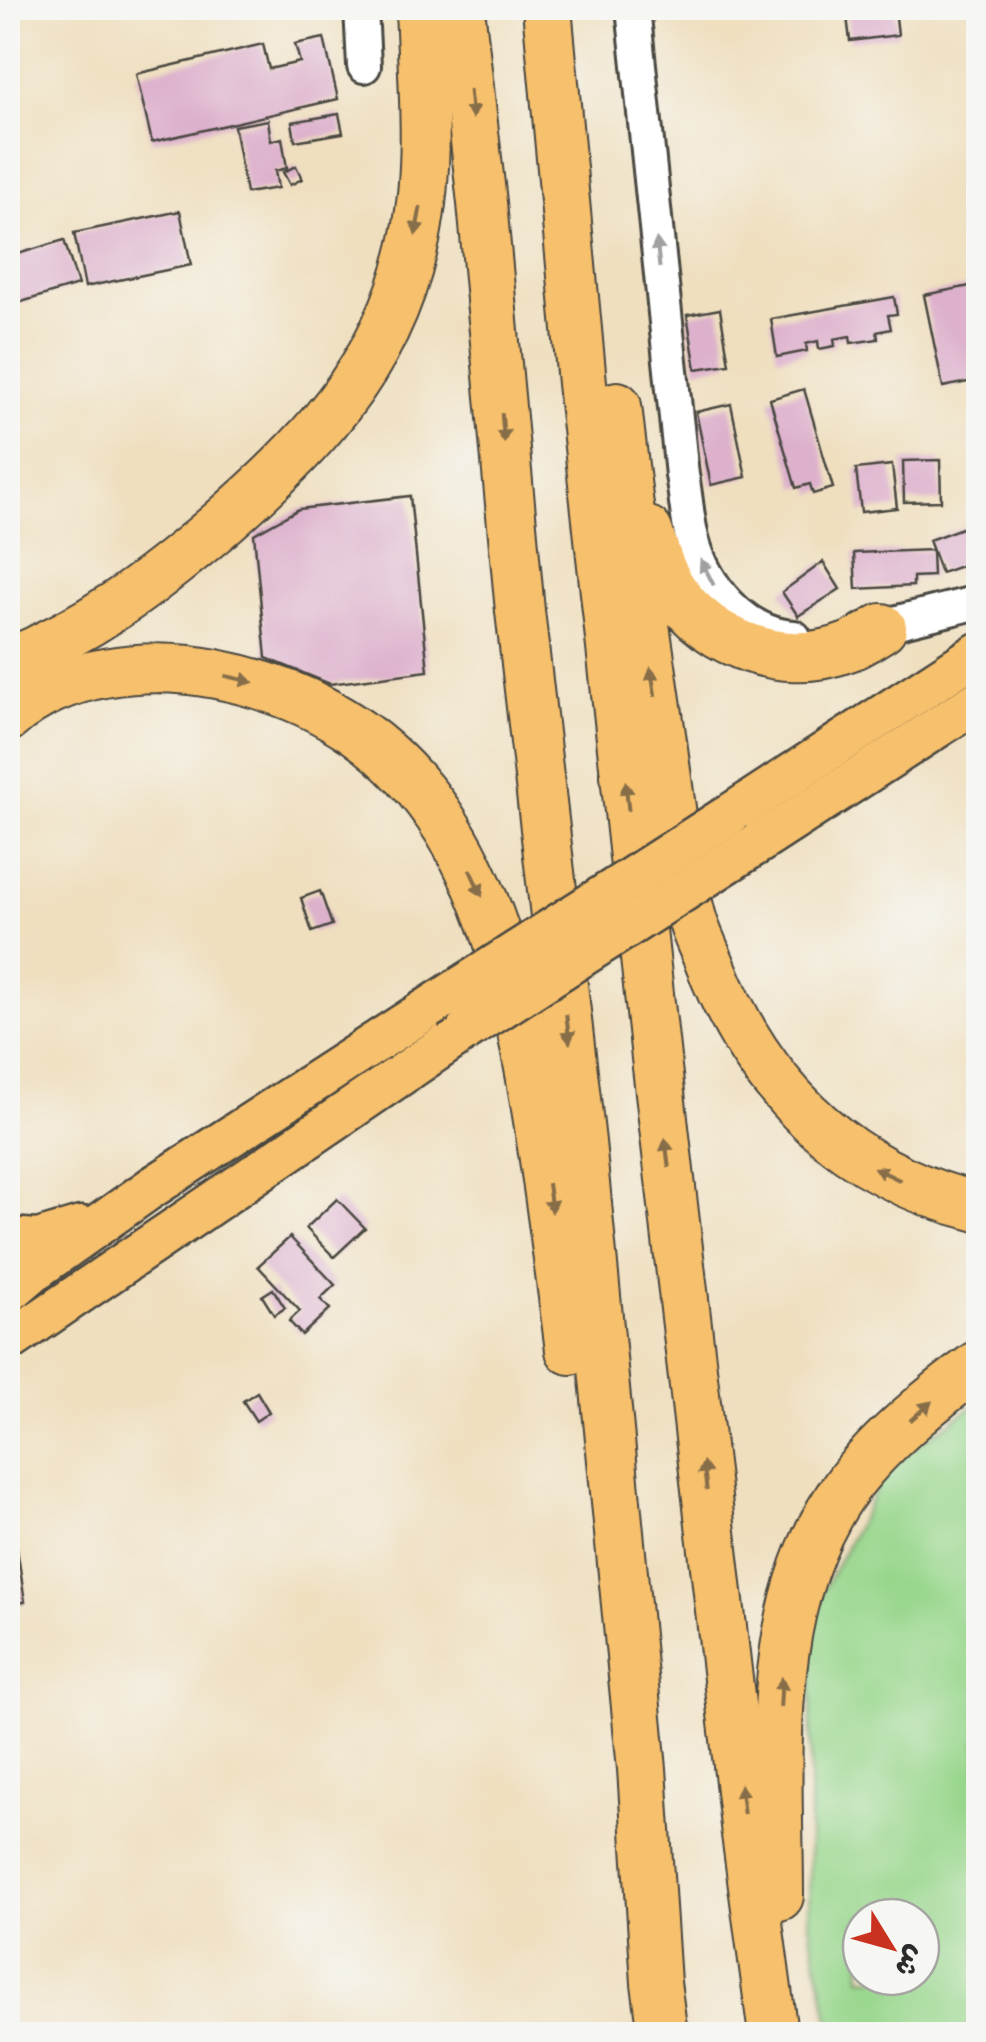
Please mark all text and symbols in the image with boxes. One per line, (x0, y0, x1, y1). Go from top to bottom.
one-way arrow (463, 89, 479, 121)
one-way arrow (410, 206, 425, 237)
one-way arrow (650, 236, 666, 268)
one-way arrow (495, 412, 511, 444)
one-way arrow (699, 558, 716, 587)
one-way arrow (645, 666, 661, 697)
one-way arrow (224, 672, 255, 687)
one-way arrow (619, 779, 635, 811)
one-way arrow (468, 868, 484, 898)
one-way arrow (560, 1014, 576, 1046)
one-way arrow (659, 1137, 675, 1169)
one-way arrow (873, 1166, 902, 1183)
one-way arrow (542, 1183, 558, 1214)
one-way arrow (909, 1400, 933, 1423)
one-way arrow (697, 1460, 713, 1492)
one-way arrow (773, 1676, 789, 1708)
one-way arrow (734, 1783, 750, 1815)
north arrow (841, 1897, 941, 1997)
text: ش (882, 1935, 936, 1986)

